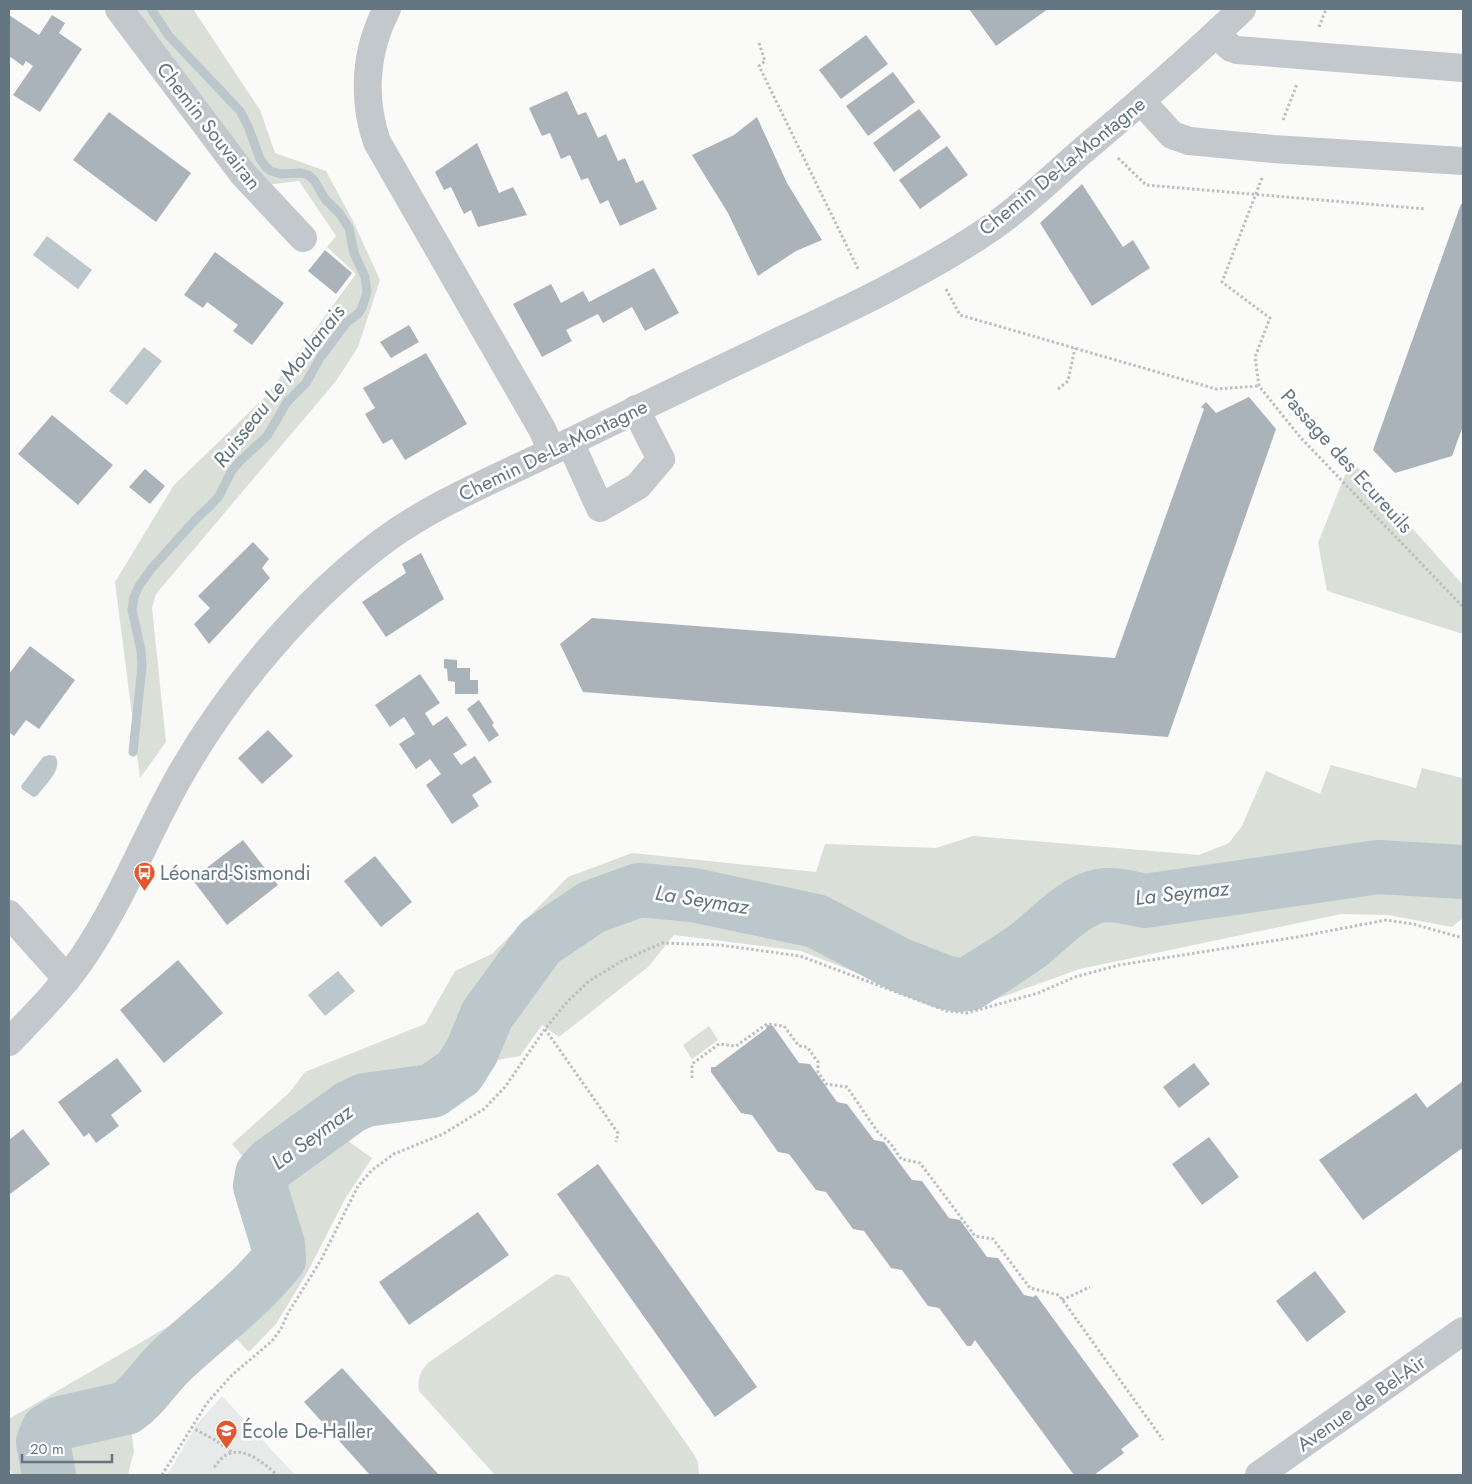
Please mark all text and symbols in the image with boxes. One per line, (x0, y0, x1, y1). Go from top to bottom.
street label: Chemin Souvairan (150, 56, 268, 196)
street label: Chemin De-La-Montagne (973, 90, 1152, 243)
water label: Ruisseau Le Moulanais (206, 298, 353, 474)
street label: Passage des Ecureuils (1274, 383, 1419, 540)
street label: Chemin De-La-Montagne (454, 392, 653, 509)
place label: Léonard-Sismondi (160, 859, 311, 888)
bus stop icon: Léonard-Sismondi (132, 861, 156, 892)
water label: La Seymaz (1134, 873, 1232, 913)
water label: La Seymaz (653, 878, 753, 922)
water label: La Seymaz (265, 1096, 360, 1177)
street label: Avenue de Bel-Air (1291, 1348, 1432, 1459)
place label: École De-Haller (242, 1417, 373, 1446)
school or university icon: École De-Haller (214, 1419, 238, 1450)
scale bar (22, 1432, 112, 1464)
text: 20 m (30, 1438, 64, 1460)

